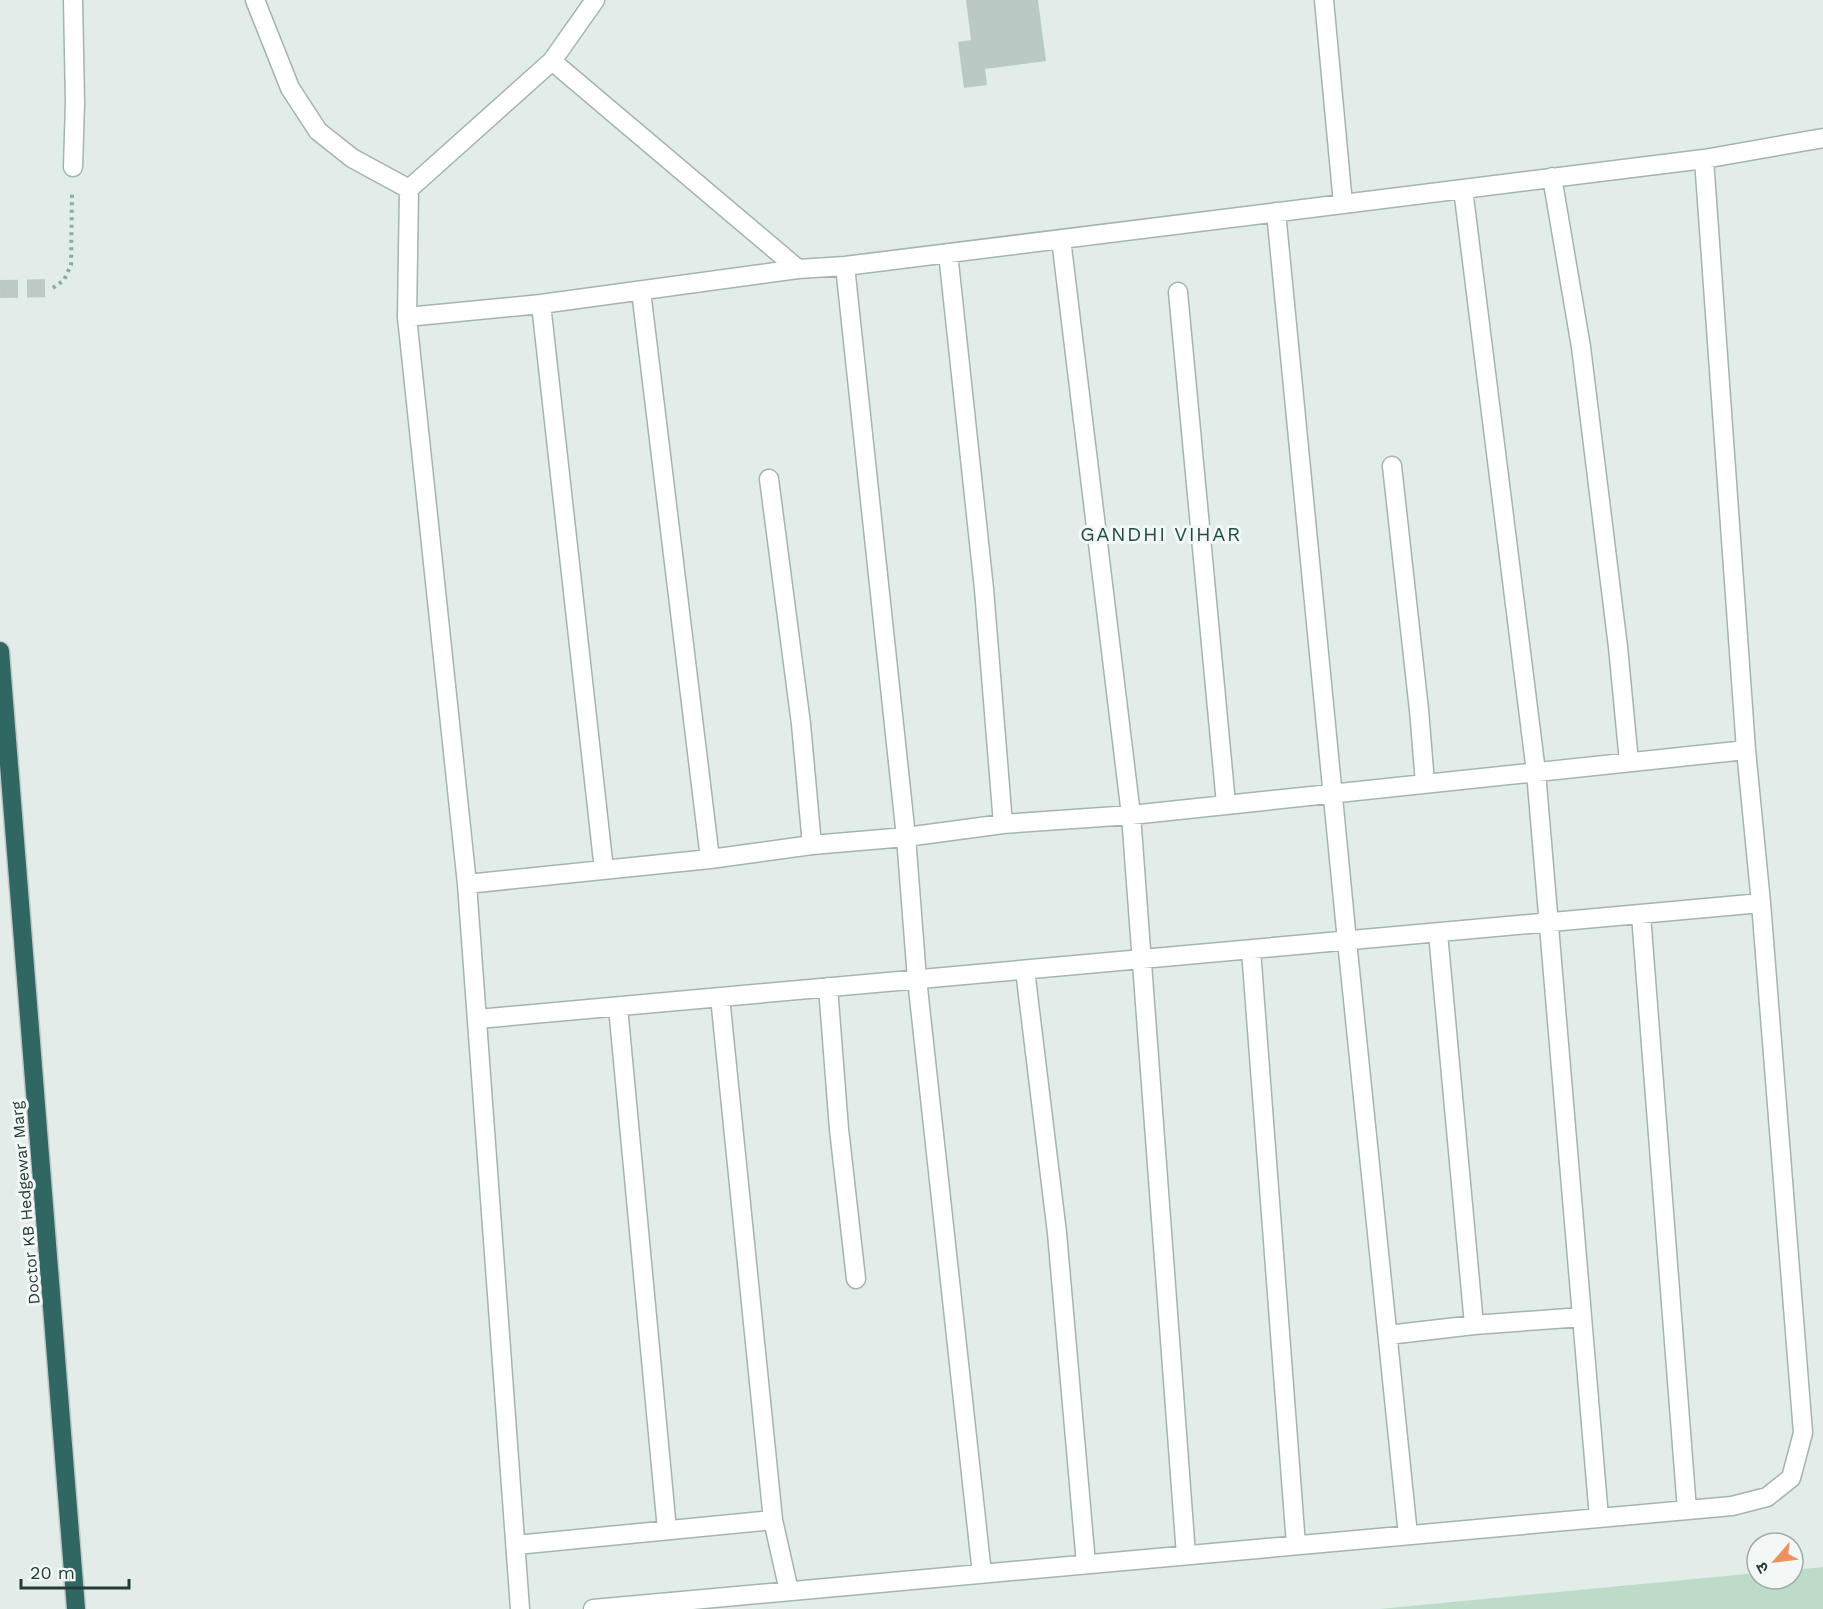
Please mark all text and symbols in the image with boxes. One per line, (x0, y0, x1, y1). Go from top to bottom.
district label: GANDHI VIHAR (1080, 522, 1242, 546)
street label: Doctor KB Hedgewar Marg (7, 1100, 44, 1305)
north arrow (1745, 1531, 1805, 1591)
scale bar (21, 1552, 129, 1590)
text: उ (1751, 1559, 1773, 1576)
text: 20 m (30, 1562, 75, 1583)

